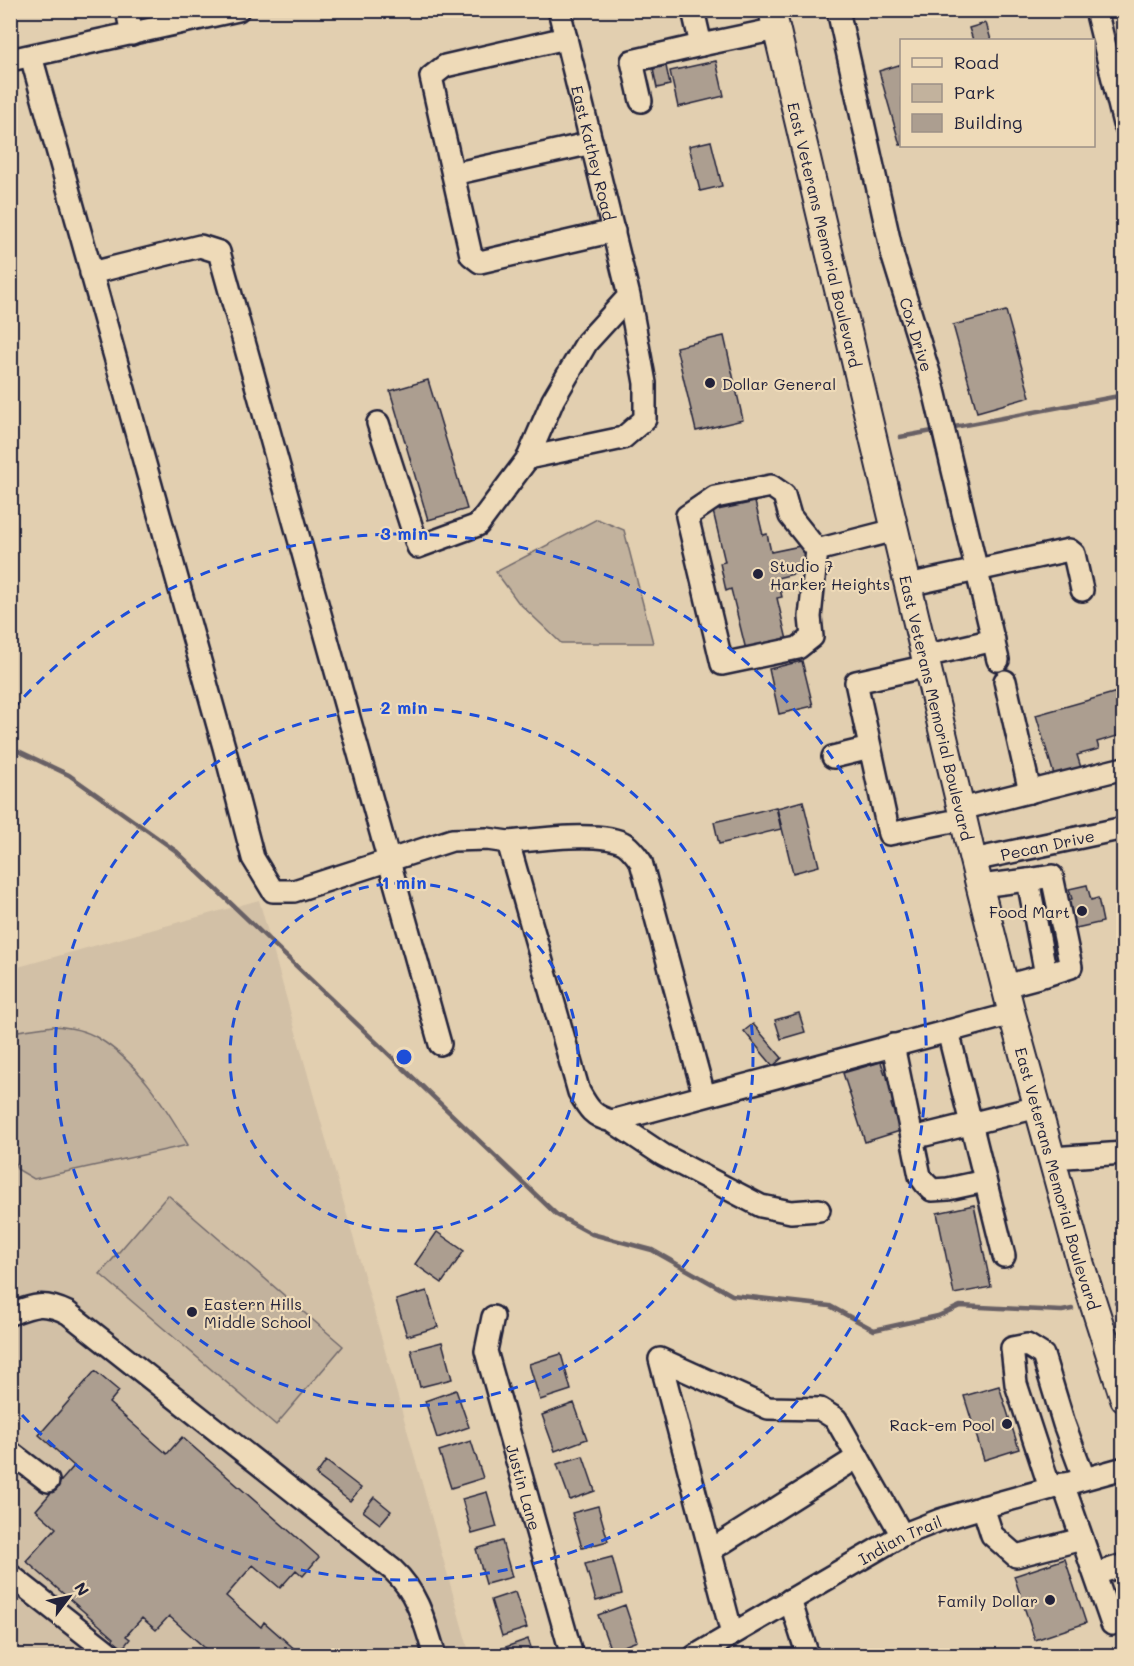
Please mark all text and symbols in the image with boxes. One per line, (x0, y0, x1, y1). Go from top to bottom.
legend (900, 39, 1095, 147)
text: Road (954, 50, 999, 74)
text: Park (954, 80, 995, 104)
street label: East Kathey Road (567, 83, 621, 222)
street label: East Veterans Memorial Boulevard (784, 100, 867, 369)
text: Building (954, 110, 1022, 134)
street label: Cox Drive (896, 295, 938, 374)
place label: Dollar General (722, 373, 836, 394)
marker: Dollar General (703, 376, 717, 390)
text: 3 min (380, 521, 428, 545)
place label: Studio 7 Harker Heights (770, 555, 890, 594)
marker: Studio 7 Harker Heights (751, 567, 765, 581)
street label: East Veterans Memorial Boulevard (896, 573, 978, 842)
text: 2 min (380, 695, 428, 719)
street label: Pecan Drive (999, 824, 1096, 864)
text: 1 min (381, 870, 427, 894)
place label: Food Mart (989, 901, 1070, 922)
marker: Food Mart (1075, 904, 1089, 918)
street label: East Veterans Memorial Boulevard (1011, 1045, 1105, 1312)
centre of rings (394, 1047, 414, 1067)
place label: Eastern Hills Middle School (204, 1293, 311, 1332)
marker: Eastern Hills Middle School (185, 1305, 199, 1319)
place label: Rack-em Pool (890, 1414, 995, 1435)
marker: Rack-em Pool (1000, 1417, 1014, 1431)
street label: Justin Lane (502, 1442, 546, 1532)
street label: Indian Trail (854, 1510, 945, 1569)
north arrow (39, 1567, 99, 1627)
text: N (70, 1578, 94, 1600)
place label: Family Dollar (937, 1590, 1038, 1611)
marker: Family Dollar (1043, 1593, 1057, 1607)

